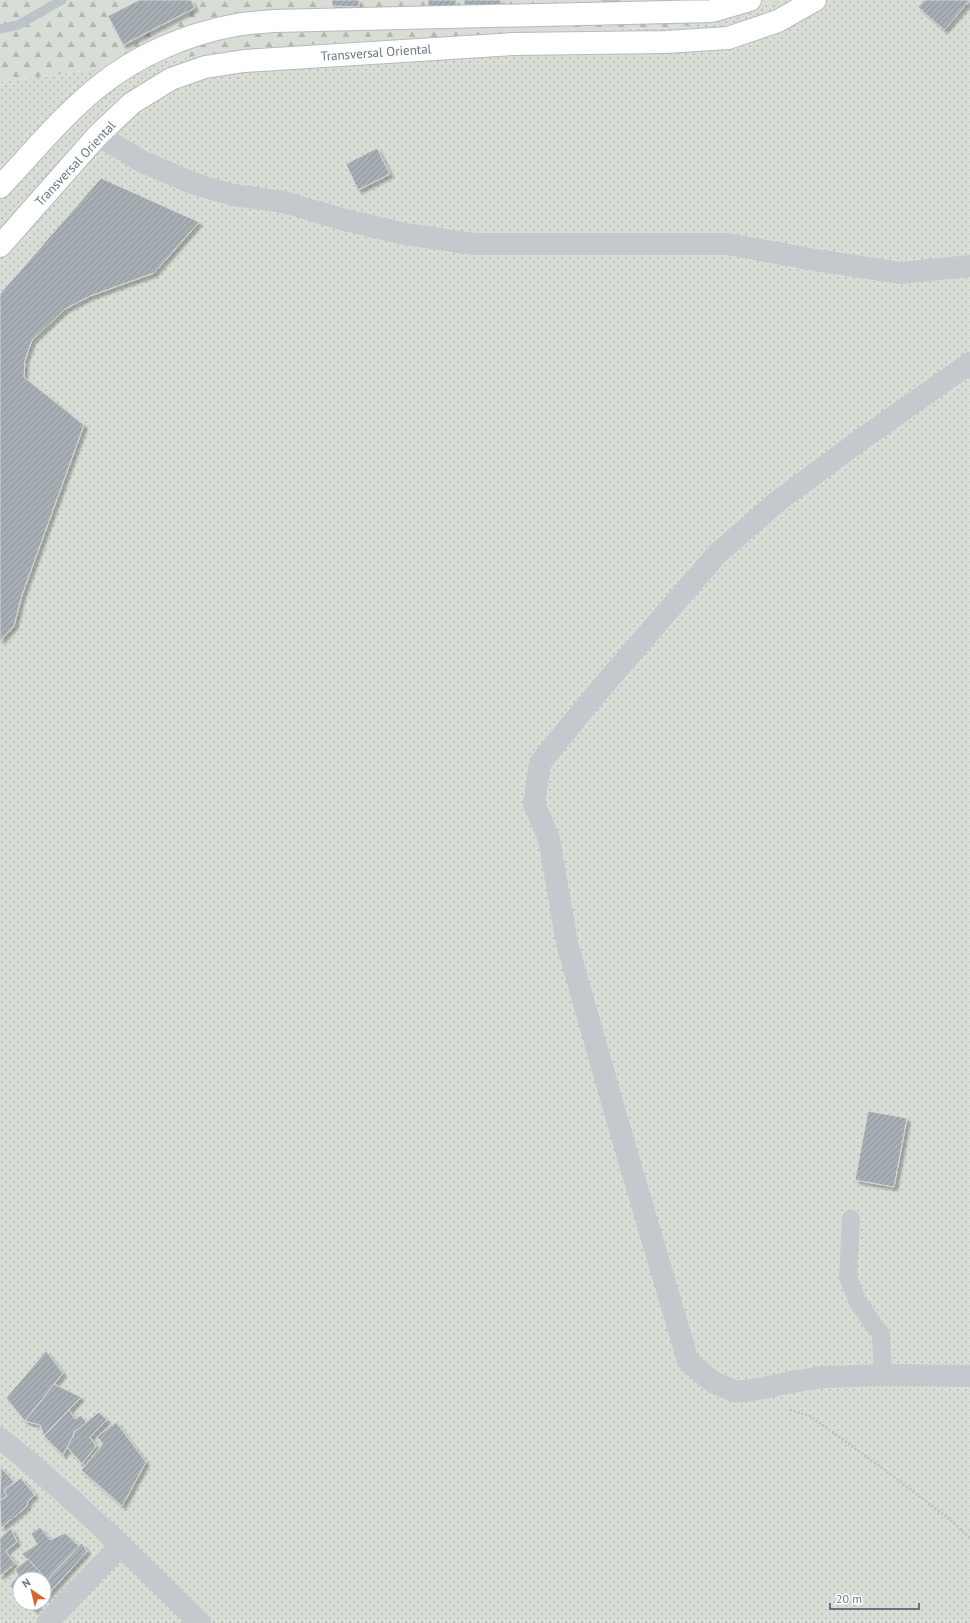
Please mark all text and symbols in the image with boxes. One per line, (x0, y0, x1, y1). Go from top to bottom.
street label: Transversal Oriental (320, 40, 432, 65)
street label: Transversal Oriental (31, 117, 119, 210)
north arrow (12, 1571, 52, 1611)
text: N (19, 1575, 33, 1591)
scale bar (830, 1585, 919, 1611)
text: 20 m (836, 1591, 862, 1606)

